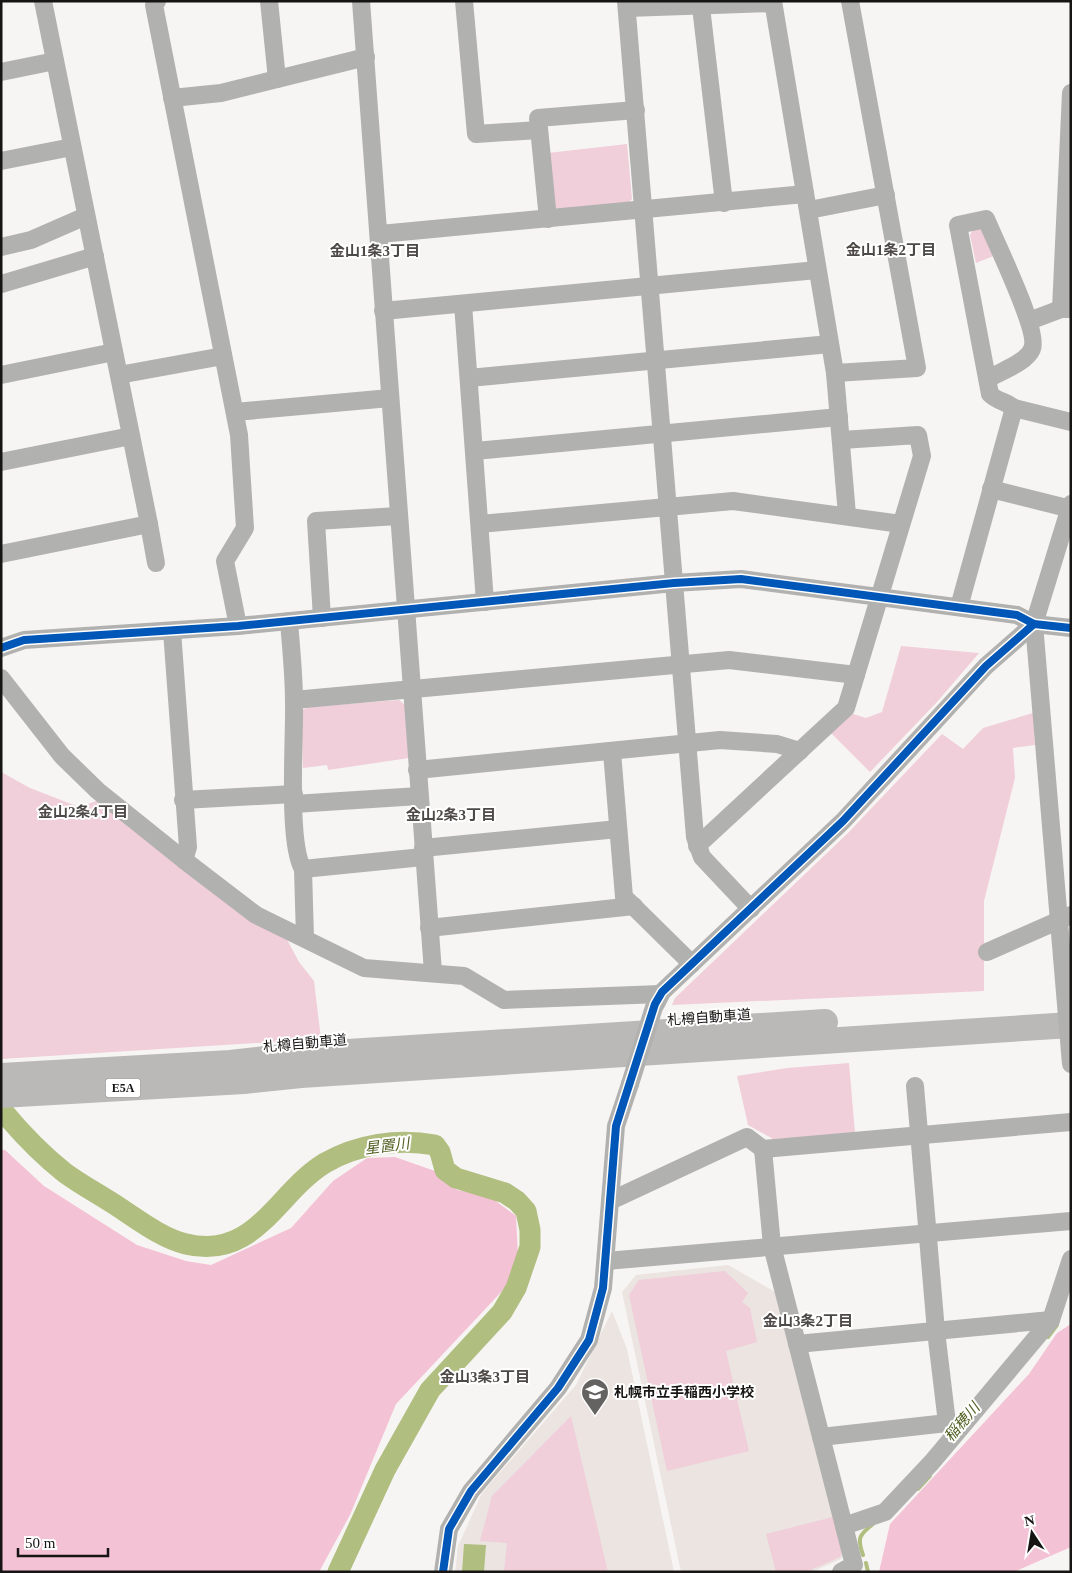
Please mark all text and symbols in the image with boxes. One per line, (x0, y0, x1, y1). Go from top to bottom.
district label: 金山1条2丁目 (846, 242, 936, 258)
district label: 金山1条3丁目 (330, 243, 420, 259)
district label: 金山2条4丁目 (38, 804, 128, 820)
district label: 金山2条3丁目 (406, 807, 496, 823)
street label: 札樽自動車道 (667, 1007, 751, 1028)
street label: 札樽自動車道 (263, 1032, 348, 1055)
road number: E5A (106, 1078, 140, 1098)
water label: 星置川 (364, 1135, 412, 1157)
district label: 金山3条2丁目 (763, 1313, 853, 1329)
district label: 金山3条3丁目 (440, 1369, 530, 1385)
school or university icon: 札幌市立手稲西小学校 (580, 1377, 610, 1416)
place label: 札幌市立手稲西小学校 (614, 1385, 754, 1400)
water label: 稲穂川 (941, 1398, 984, 1444)
north arrow (1007, 1508, 1057, 1558)
text: N (1023, 1512, 1036, 1529)
scale bar (18, 1526, 108, 1558)
text: 50 m (25, 1535, 56, 1551)

